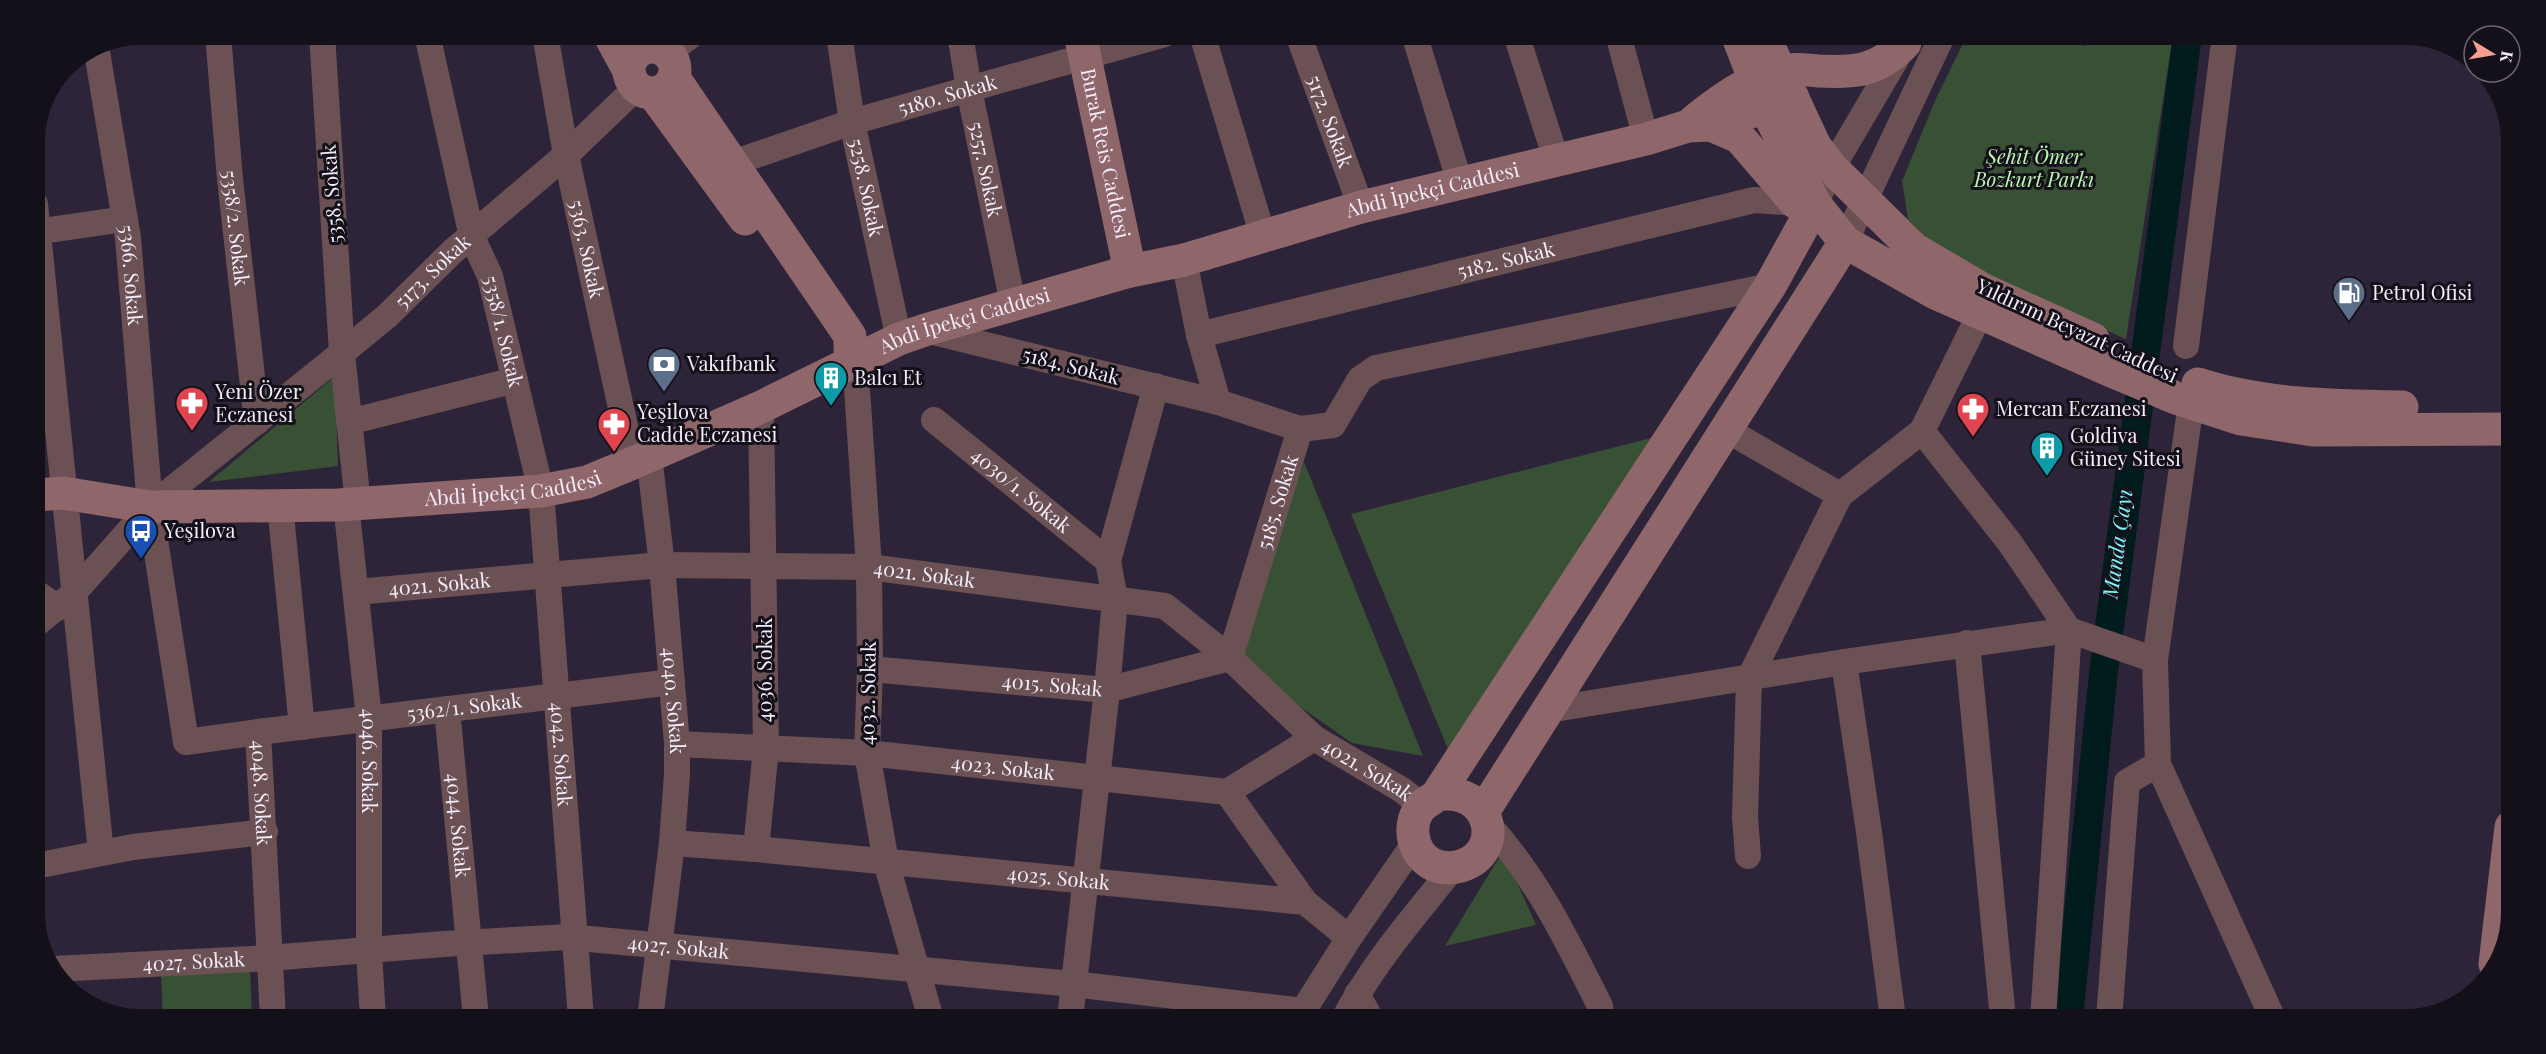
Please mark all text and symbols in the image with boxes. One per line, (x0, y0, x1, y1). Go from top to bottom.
north arrow (2462, 24, 2522, 84)
text: K (2496, 49, 2519, 65)
street label: Burak Reis Caddesi (1076, 65, 1138, 241)
street label: 5180. Sokak (895, 67, 1000, 120)
street label: 5172. Sokak (1302, 71, 1360, 171)
street label: 5257. Sokak (964, 119, 1010, 220)
street label: 5258. Sokak (844, 135, 891, 239)
park label: Şehit Ömer Bozkurt Parkı (1973, 142, 2094, 192)
street label: 5358. Sokak (314, 144, 347, 245)
street label: Abdi İpekçi Caddesi (1341, 155, 1522, 223)
street label: 5358/2. Sokak (217, 169, 257, 287)
street label: 5363. Sokak (564, 197, 612, 300)
street label: 5366. Sokak (114, 222, 150, 327)
street label: 5173. Sokak (388, 227, 476, 313)
street label: 5182. Sokak (1454, 234, 1557, 284)
street label: Yıldırım Beyazıt Caddesi (1972, 271, 2183, 388)
street label: 5358/1. Sokak (478, 273, 531, 390)
fuel station icon: Petrol Ofisi (2331, 275, 2367, 322)
place label: Petrol Ofisi (2372, 278, 2473, 305)
street label: Abdi İpekçi Caddesi (873, 280, 1053, 359)
street label: 5184. Sokak (1020, 339, 1123, 390)
bank icon: Vakıfbank (646, 346, 682, 393)
place label: Vakıfbank (686, 349, 776, 376)
building icon: Balcı Et (813, 360, 849, 407)
place label: Balcı Et (854, 363, 923, 390)
place label: Yeni Özer Eczanesi (214, 377, 302, 427)
pharmacy icon: Yeni Özer Eczanesi (174, 385, 210, 432)
pharmacy icon: Mercan Eczanesi (1955, 391, 1991, 438)
place label: Mercan Eczanesi (1996, 394, 2147, 421)
place label: Yeşilova Cadde Eczanesi (636, 397, 777, 447)
pharmacy icon: Yeşilova Cadde Eczanesi (596, 406, 632, 453)
place label: Goldiva Güney Sitesi (2070, 421, 2181, 471)
building icon: Goldiva Güney Sitesi (2029, 430, 2065, 477)
street label: 4030/1. Sokak (966, 441, 1078, 538)
street label: 5185. Sokak (1249, 451, 1303, 552)
street label: Abdi İpekçi Caddesi (423, 463, 605, 511)
water label: Manda Çayı (2094, 487, 2138, 601)
bus stop icon: Yeşilova (123, 513, 159, 560)
place label: Yeşilova (163, 516, 235, 543)
street label: 4021. Sokak (872, 553, 977, 593)
street label: 4021. Sokak (387, 565, 492, 601)
street label: 4036. Sokak (750, 618, 777, 722)
street label: 4032. Sokak (852, 641, 881, 745)
street label: 4040. Sokak (657, 646, 692, 754)
street label: 4015. Sokak (1001, 666, 1104, 702)
street label: 5362/1. Sokak (405, 685, 523, 726)
street label: 4042. Sokak (545, 701, 580, 808)
street label: 4046. Sokak (356, 706, 384, 814)
street label: 4021. Sokak (1317, 731, 1420, 806)
street label: 4048. Sokak (246, 739, 279, 846)
street label: 4023. Sokak (950, 747, 1056, 785)
street label: 4044. Sokak (441, 772, 478, 879)
street label: 4025. Sokak (1006, 858, 1111, 895)
street label: 4027. Sokak (626, 928, 731, 964)
street label: 4027. Sokak (142, 944, 245, 976)

